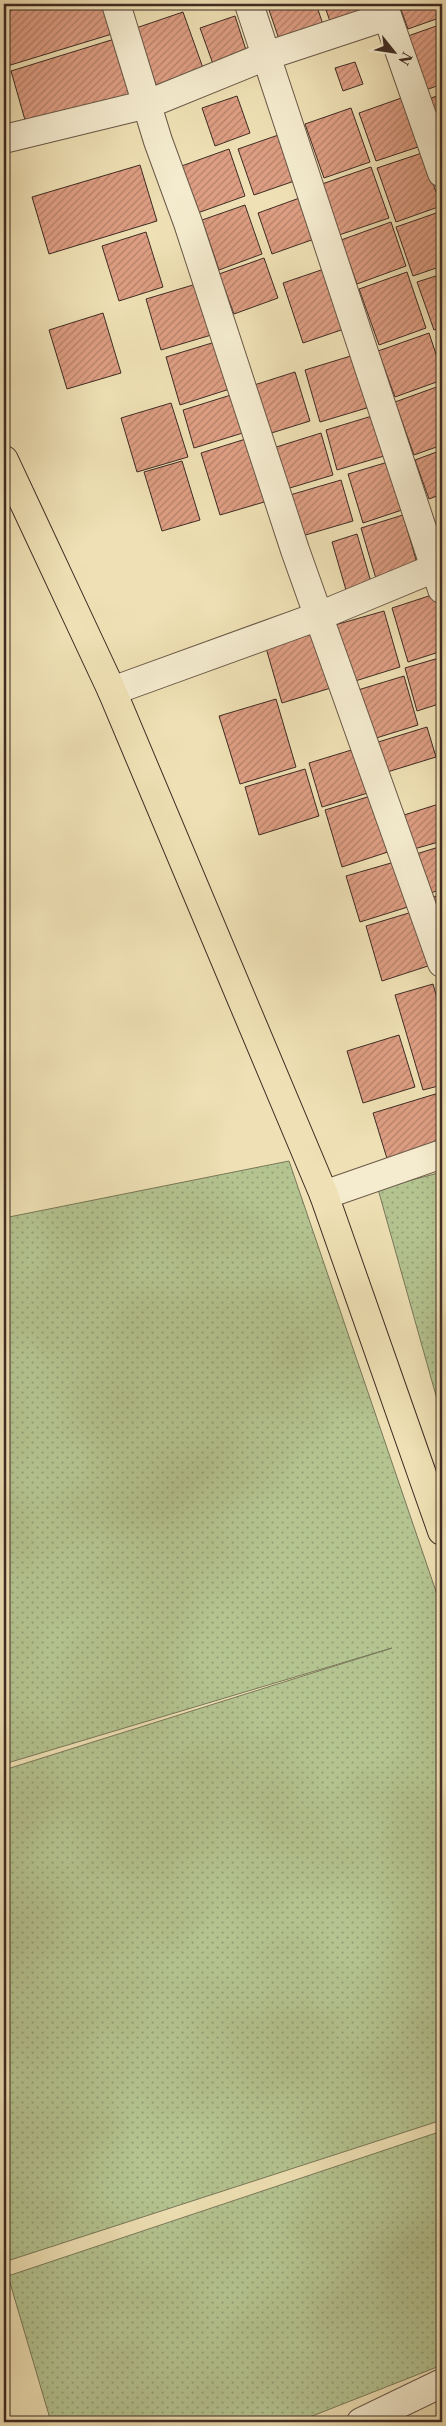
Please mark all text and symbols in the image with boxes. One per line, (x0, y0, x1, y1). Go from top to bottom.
north arrow (368, 28, 418, 78)
text: N (394, 49, 416, 68)

